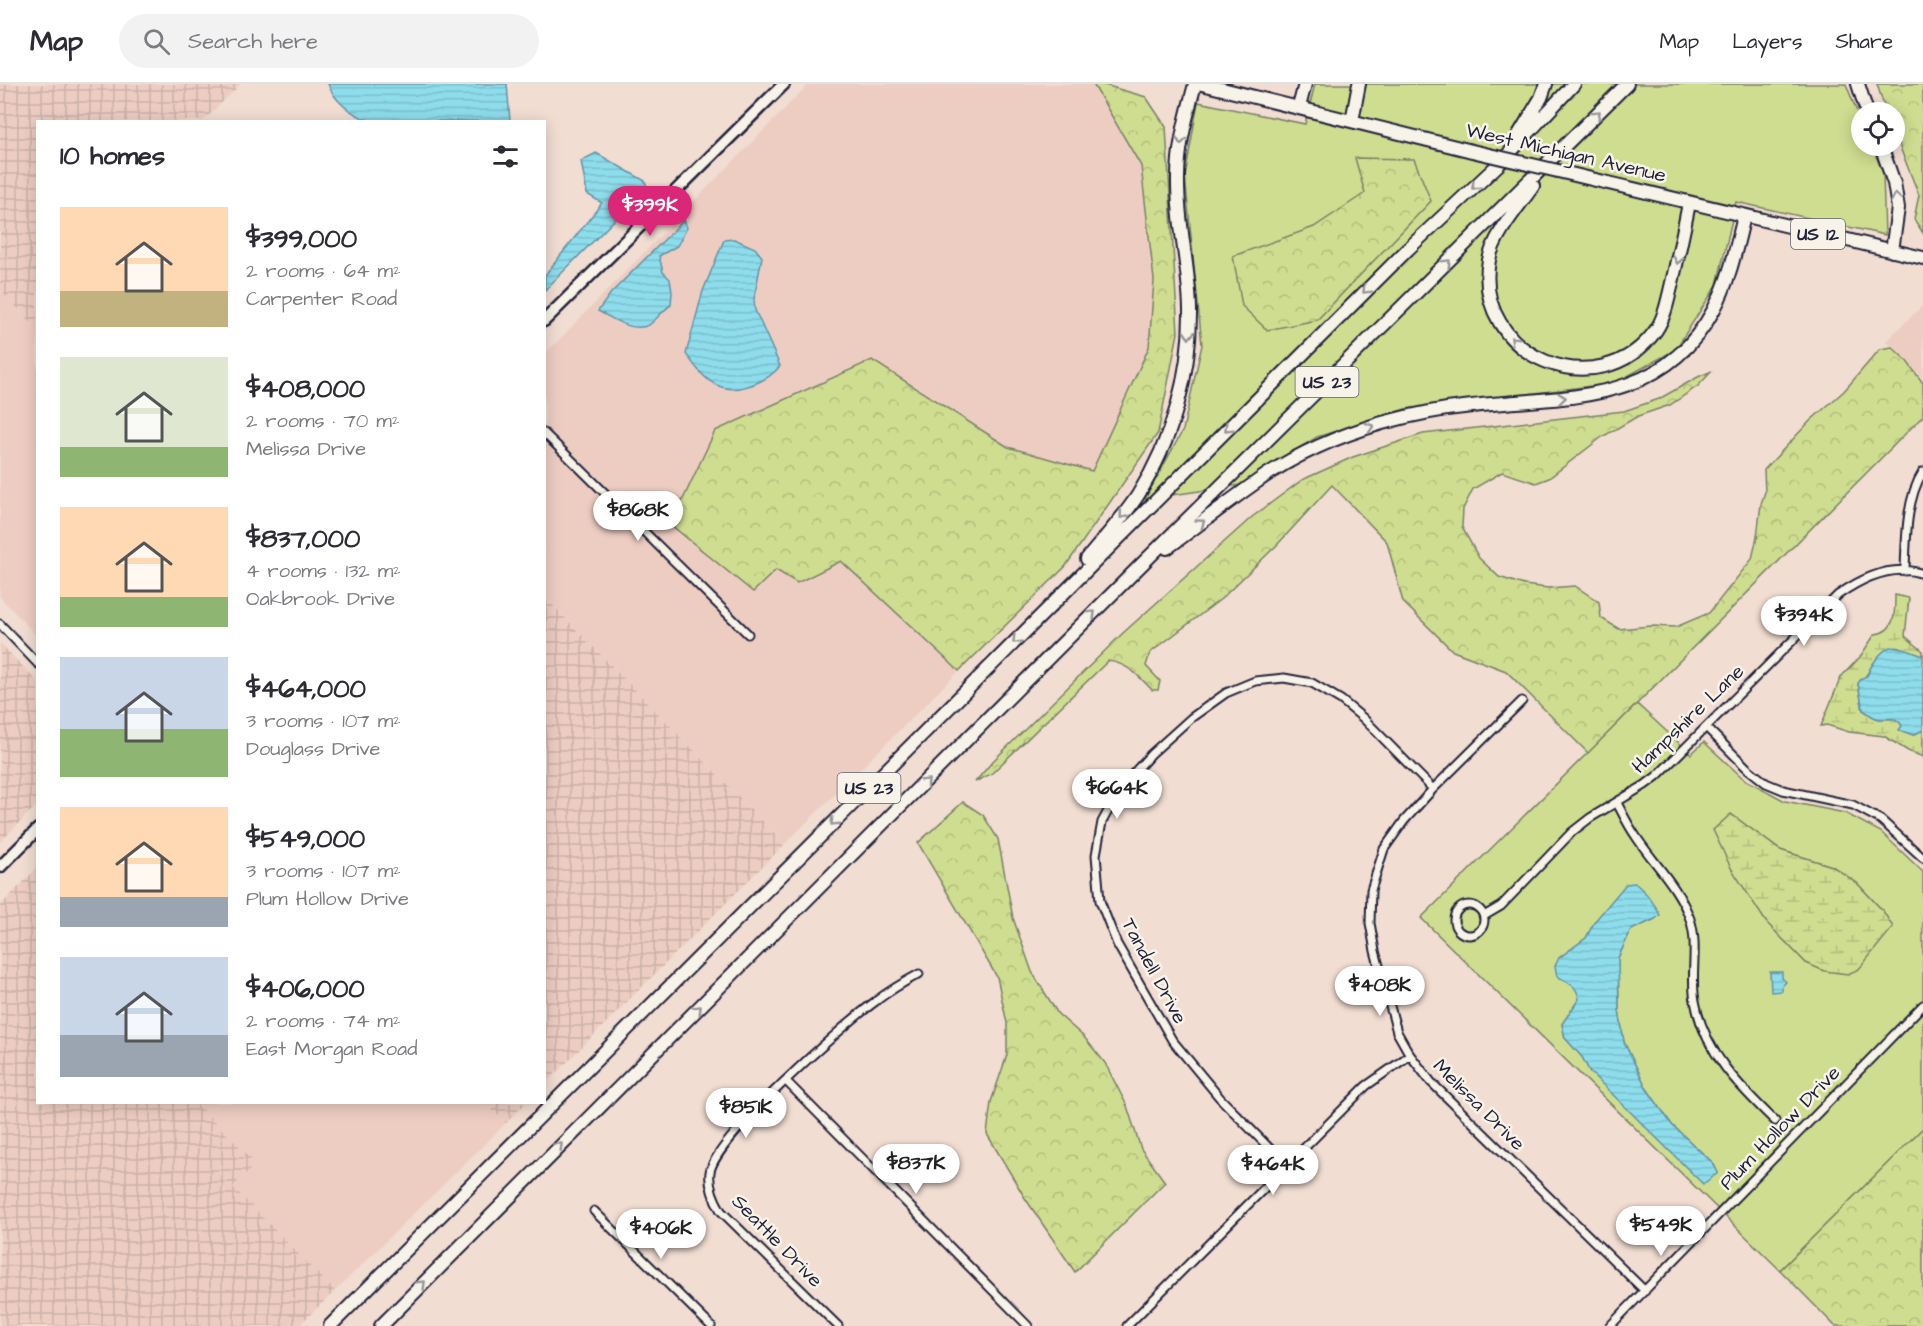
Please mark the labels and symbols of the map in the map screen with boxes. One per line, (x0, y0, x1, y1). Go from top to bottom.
one-way arrow (1590, 110, 1601, 121)
street label: West Michigan Avenue (1463, 116, 1669, 191)
one-way arrow (1176, 136, 1188, 145)
one-way arrow (1471, 179, 1481, 190)
pin: $399K (608, 186, 692, 237)
one-way arrow (1890, 193, 1903, 203)
road number: US 12 (1791, 219, 1845, 249)
one-way arrow (1672, 255, 1685, 265)
one-way arrow (1439, 259, 1450, 270)
one-way arrow (1363, 283, 1374, 294)
one-way arrow (1183, 330, 1196, 339)
one-way arrow (1510, 336, 1521, 347)
road number: US 23 (1296, 367, 1358, 397)
one-way arrow (1557, 392, 1566, 405)
one-way arrow (1225, 421, 1235, 432)
one-way arrow (1364, 422, 1375, 435)
pin: $868K (596, 491, 680, 542)
one-way arrow (1119, 508, 1130, 519)
one-way arrow (1195, 519, 1206, 530)
pin: $394K (1762, 596, 1846, 647)
one-way arrow (1085, 611, 1096, 621)
one-way arrow (1012, 633, 1023, 643)
street label: Hampshire Lane (1626, 658, 1751, 780)
pin: $664K (1075, 769, 1159, 820)
road number: US 23 (838, 773, 900, 803)
one-way arrow (918, 779, 929, 790)
one-way arrow (830, 815, 841, 826)
street label: Tandell Drive (1114, 913, 1194, 1029)
pin: $408K (1338, 966, 1422, 1017)
one-way arrow (690, 1005, 701, 1016)
street label: Melissa Drive (1427, 1053, 1531, 1157)
street label: Plum Hollow Drive (1713, 1060, 1847, 1196)
pin: $851K (704, 1088, 788, 1139)
one-way arrow (552, 1142, 563, 1153)
pin: $837K (874, 1144, 958, 1195)
pin: $464K (1231, 1145, 1315, 1196)
street label: Seattle Drive (725, 1188, 829, 1294)
pin: $549K (1619, 1206, 1703, 1257)
pin: $406K (619, 1209, 703, 1260)
one-way arrow (415, 1281, 426, 1292)

